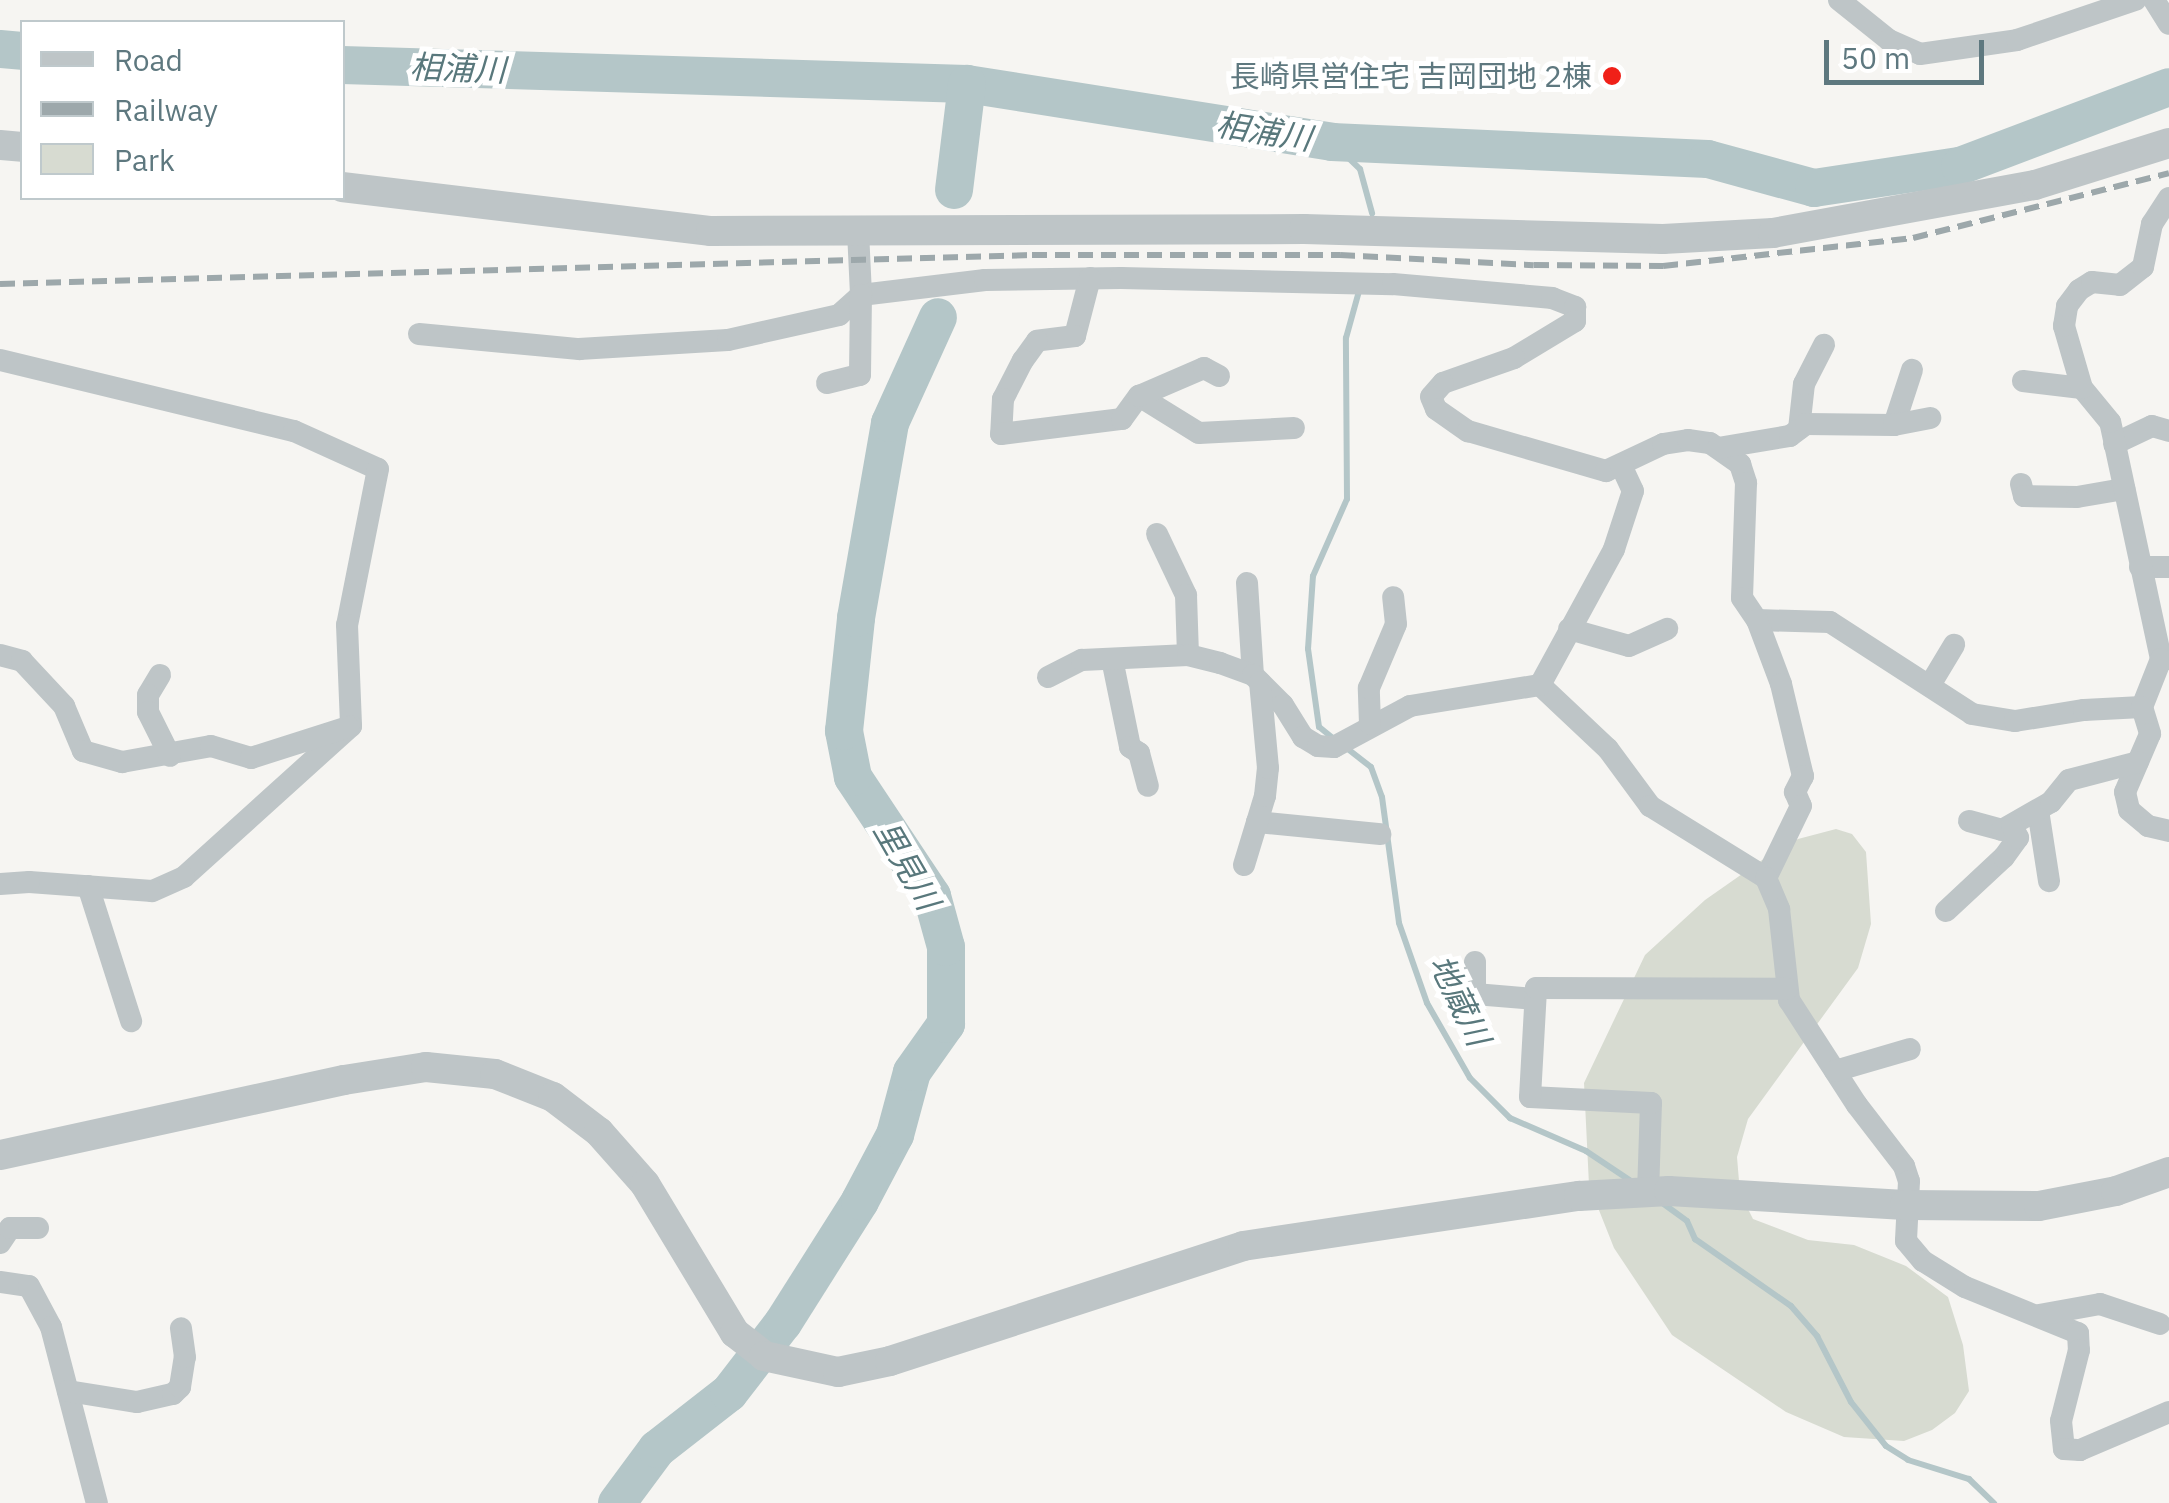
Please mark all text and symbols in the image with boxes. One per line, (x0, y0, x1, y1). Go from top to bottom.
legend (20, 20, 345, 200)
scale bar (1829, 20, 1989, 82)
text: 50 m (1841, 38, 1910, 77)
text: Road (114, 40, 183, 79)
water label: 相浦川 (409, 47, 507, 89)
place label: 長崎県営住宅 吉岡団地 2棟 (1230, 58, 1592, 94)
marker: 長崎県営住宅 吉岡団地 2棟 (1601, 65, 1623, 87)
text: Railway (114, 90, 218, 129)
water label: 相浦川 (1214, 105, 1314, 157)
text: Park (114, 140, 175, 179)
water label: 里見川 (866, 814, 948, 916)
water label: 地蔵川 (1422, 948, 1498, 1052)

